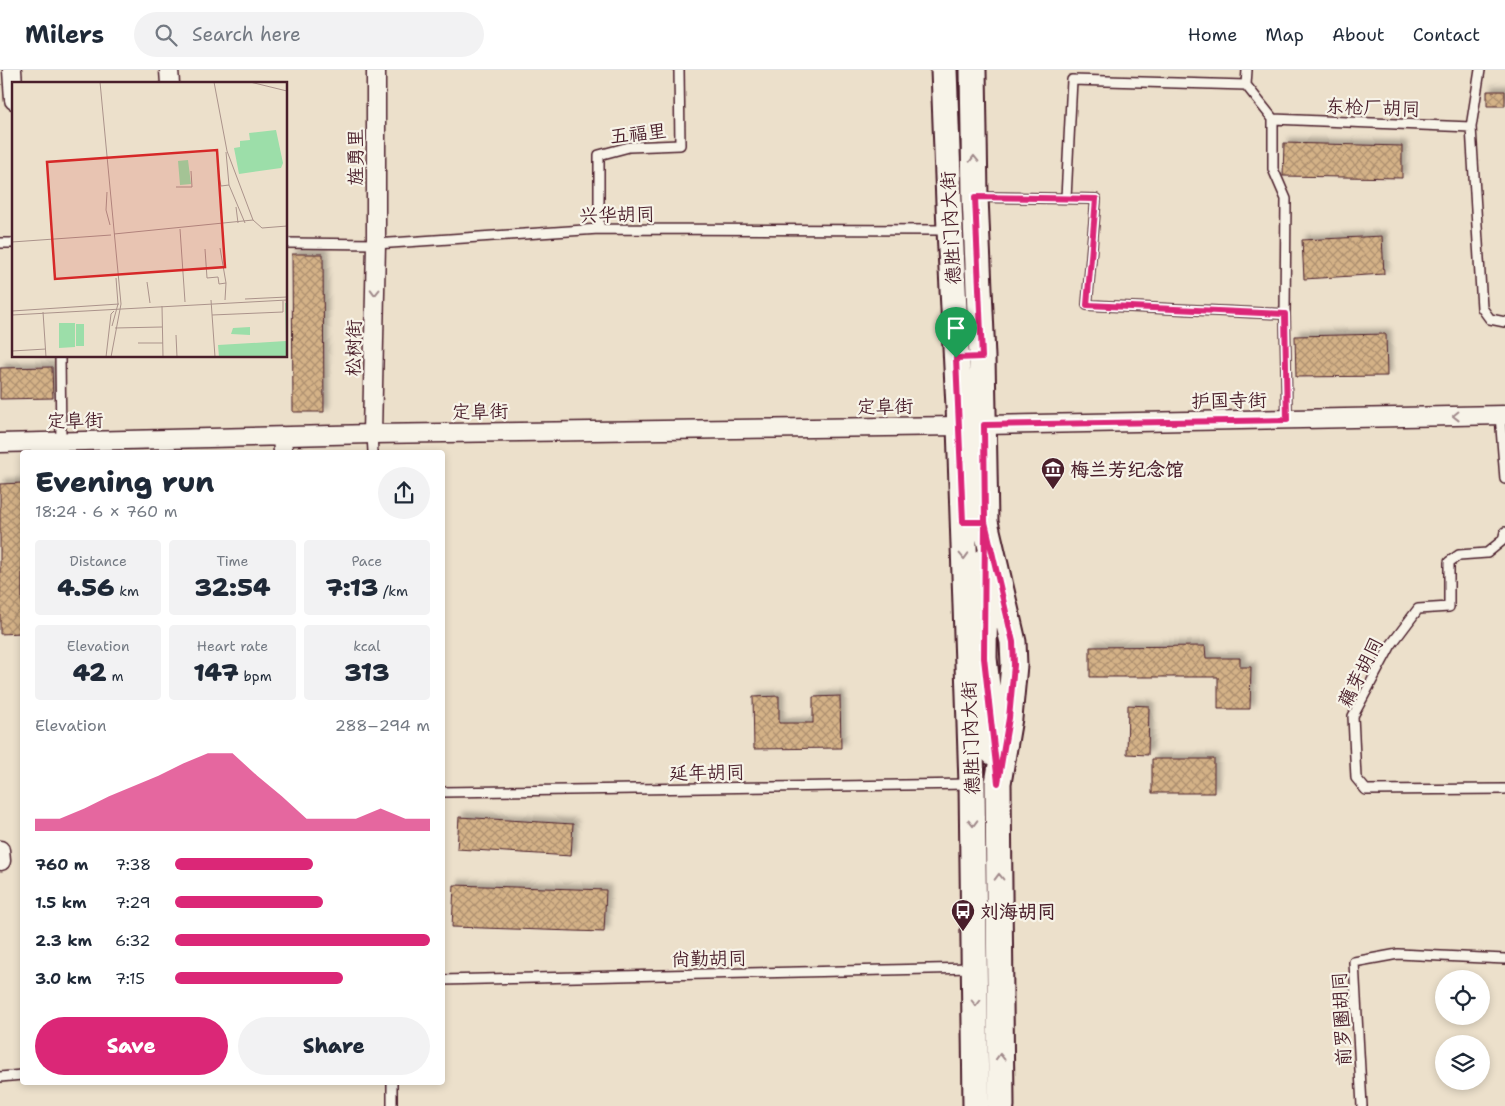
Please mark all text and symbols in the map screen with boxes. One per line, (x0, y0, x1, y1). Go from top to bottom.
search box (134, 12, 484, 57)
text: Milers (25, 19, 104, 51)
icon: search (152, 21, 180, 49)
text: Search here (192, 22, 301, 47)
text: Home (1188, 23, 1237, 47)
text: Map (1265, 23, 1304, 47)
text: About (1332, 23, 1385, 47)
text: Contact (1413, 23, 1480, 47)
inset map (12, 82, 288, 358)
street label: 东枪厂胡同 (1325, 93, 1421, 122)
street label: 五福里 (608, 118, 668, 149)
street label: 旌勇里 (343, 128, 368, 186)
one-way arrow (969, 155, 980, 163)
street label: 德胜门内大街 (935, 170, 966, 286)
street label: 兴华胡同 (579, 201, 655, 228)
one-way arrow (370, 289, 380, 297)
pin (935, 307, 977, 358)
icon: arrive (942, 314, 970, 342)
street label: 松树街 (341, 319, 366, 377)
street label: 护国寺街 (1191, 387, 1267, 414)
street label: 定阜街 (856, 394, 914, 419)
street label: 定阜街 (451, 399, 509, 424)
street label: 定阜街 (46, 408, 104, 433)
one-way arrow (1452, 411, 1460, 421)
museum icon: 梅兰芳纪念馆 (1040, 456, 1066, 490)
place label: 梅兰芳纪念馆 (1070, 457, 1184, 482)
text: Evening run (35, 463, 214, 501)
button: share (378, 467, 430, 519)
text: 18:24 · 6 × 760 m (35, 501, 177, 522)
text: Distance (69, 552, 127, 570)
text: Time (216, 552, 249, 570)
text: Pace (351, 552, 382, 570)
one-way arrow (959, 552, 970, 560)
text: 4.56 (57, 570, 115, 604)
text: 32:54 (195, 570, 270, 604)
text: 7:13 (326, 570, 378, 604)
text: km (115, 582, 139, 600)
text: /km (378, 582, 408, 600)
street label: 藕芽胡同 (1332, 633, 1389, 712)
text: Elevation (67, 637, 130, 655)
text: Heart rate (197, 637, 268, 655)
text: kcal (353, 637, 380, 655)
text: 42 (73, 655, 107, 689)
text: 147 (193, 655, 239, 689)
text: 313 (344, 655, 390, 689)
text: m (107, 667, 123, 685)
text: bpm (239, 667, 272, 685)
street label: 德胜门内大街 (956, 681, 985, 795)
text: Elevation (35, 715, 107, 736)
text: 288–294 m (335, 715, 430, 736)
street label: 延年胡同 (669, 759, 745, 786)
one-way arrow (968, 820, 978, 827)
text: 760 m (35, 854, 88, 875)
text: 7:38 (115, 854, 151, 875)
one-way arrow (994, 873, 1004, 881)
text: 1.5 km (35, 892, 87, 913)
text: 7:29 (115, 892, 151, 913)
bus stop icon: 刘海胡同 (950, 898, 976, 932)
place label: 刘海胡同 (980, 899, 1056, 924)
text: 2.3 km (35, 930, 92, 951)
text: 6:32 (115, 930, 151, 951)
street label: 尚勤胡同 (671, 945, 747, 972)
text: 3.0 km (35, 968, 91, 989)
text: 7:15 (115, 968, 145, 989)
map controls (1435, 970, 1490, 1090)
button: locate (1435, 970, 1490, 1025)
street label: 前罗圈胡同 (1327, 971, 1356, 1067)
one-way arrow (971, 1000, 981, 1007)
button: Save (35, 1017, 228, 1075)
button: Share (238, 1017, 430, 1075)
button: layers (1435, 1035, 1490, 1090)
one-way arrow (995, 1053, 1005, 1061)

